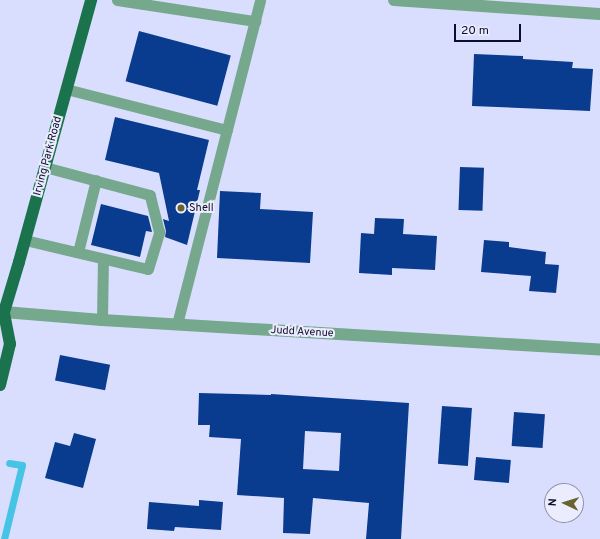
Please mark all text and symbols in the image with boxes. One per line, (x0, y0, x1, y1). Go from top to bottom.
scale bar (456, 16, 523, 42)
text: 20 m (461, 23, 489, 39)
street label: Irving Park Road (31, 115, 65, 197)
place label: Shell (189, 201, 214, 215)
marker: Shell (176, 203, 186, 213)
street label: Judd Avenue (270, 324, 334, 340)
north arrow (544, 483, 584, 523)
text: N (546, 498, 560, 507)

